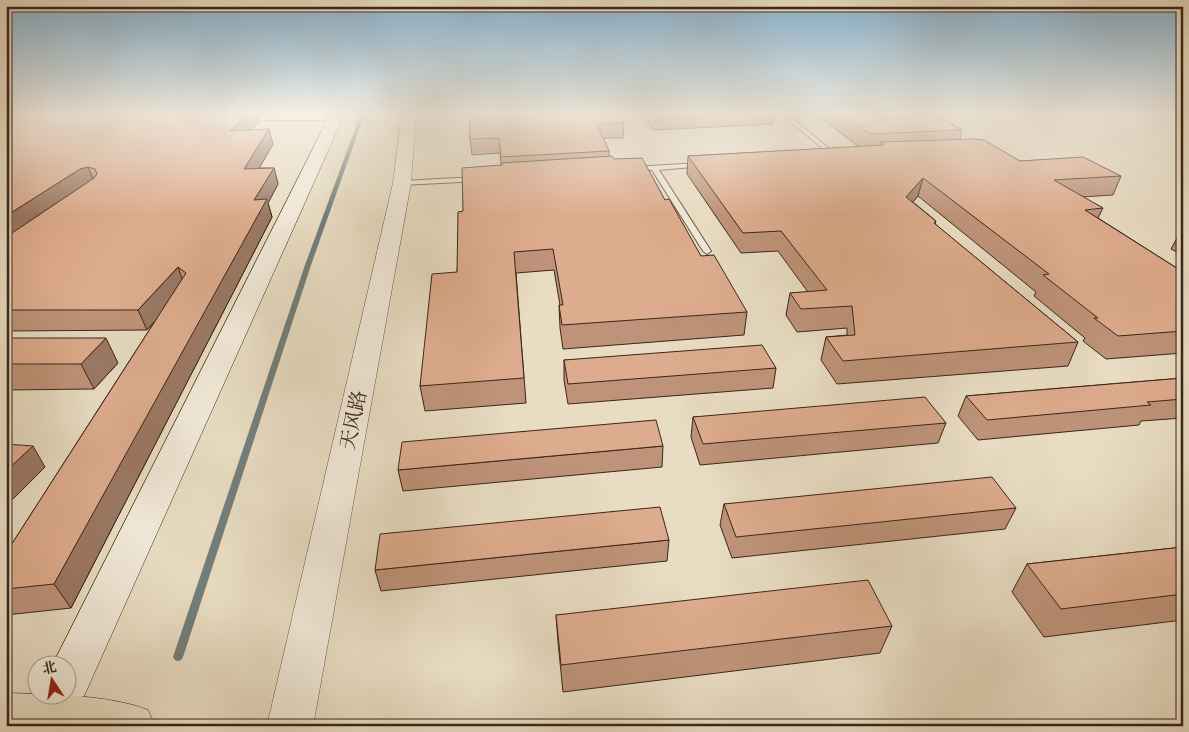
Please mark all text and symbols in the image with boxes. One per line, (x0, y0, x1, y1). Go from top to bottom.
street label: 天风路 (335, 388, 376, 453)
north arrow (28, 654, 78, 704)
text: 北 (41, 658, 59, 680)

